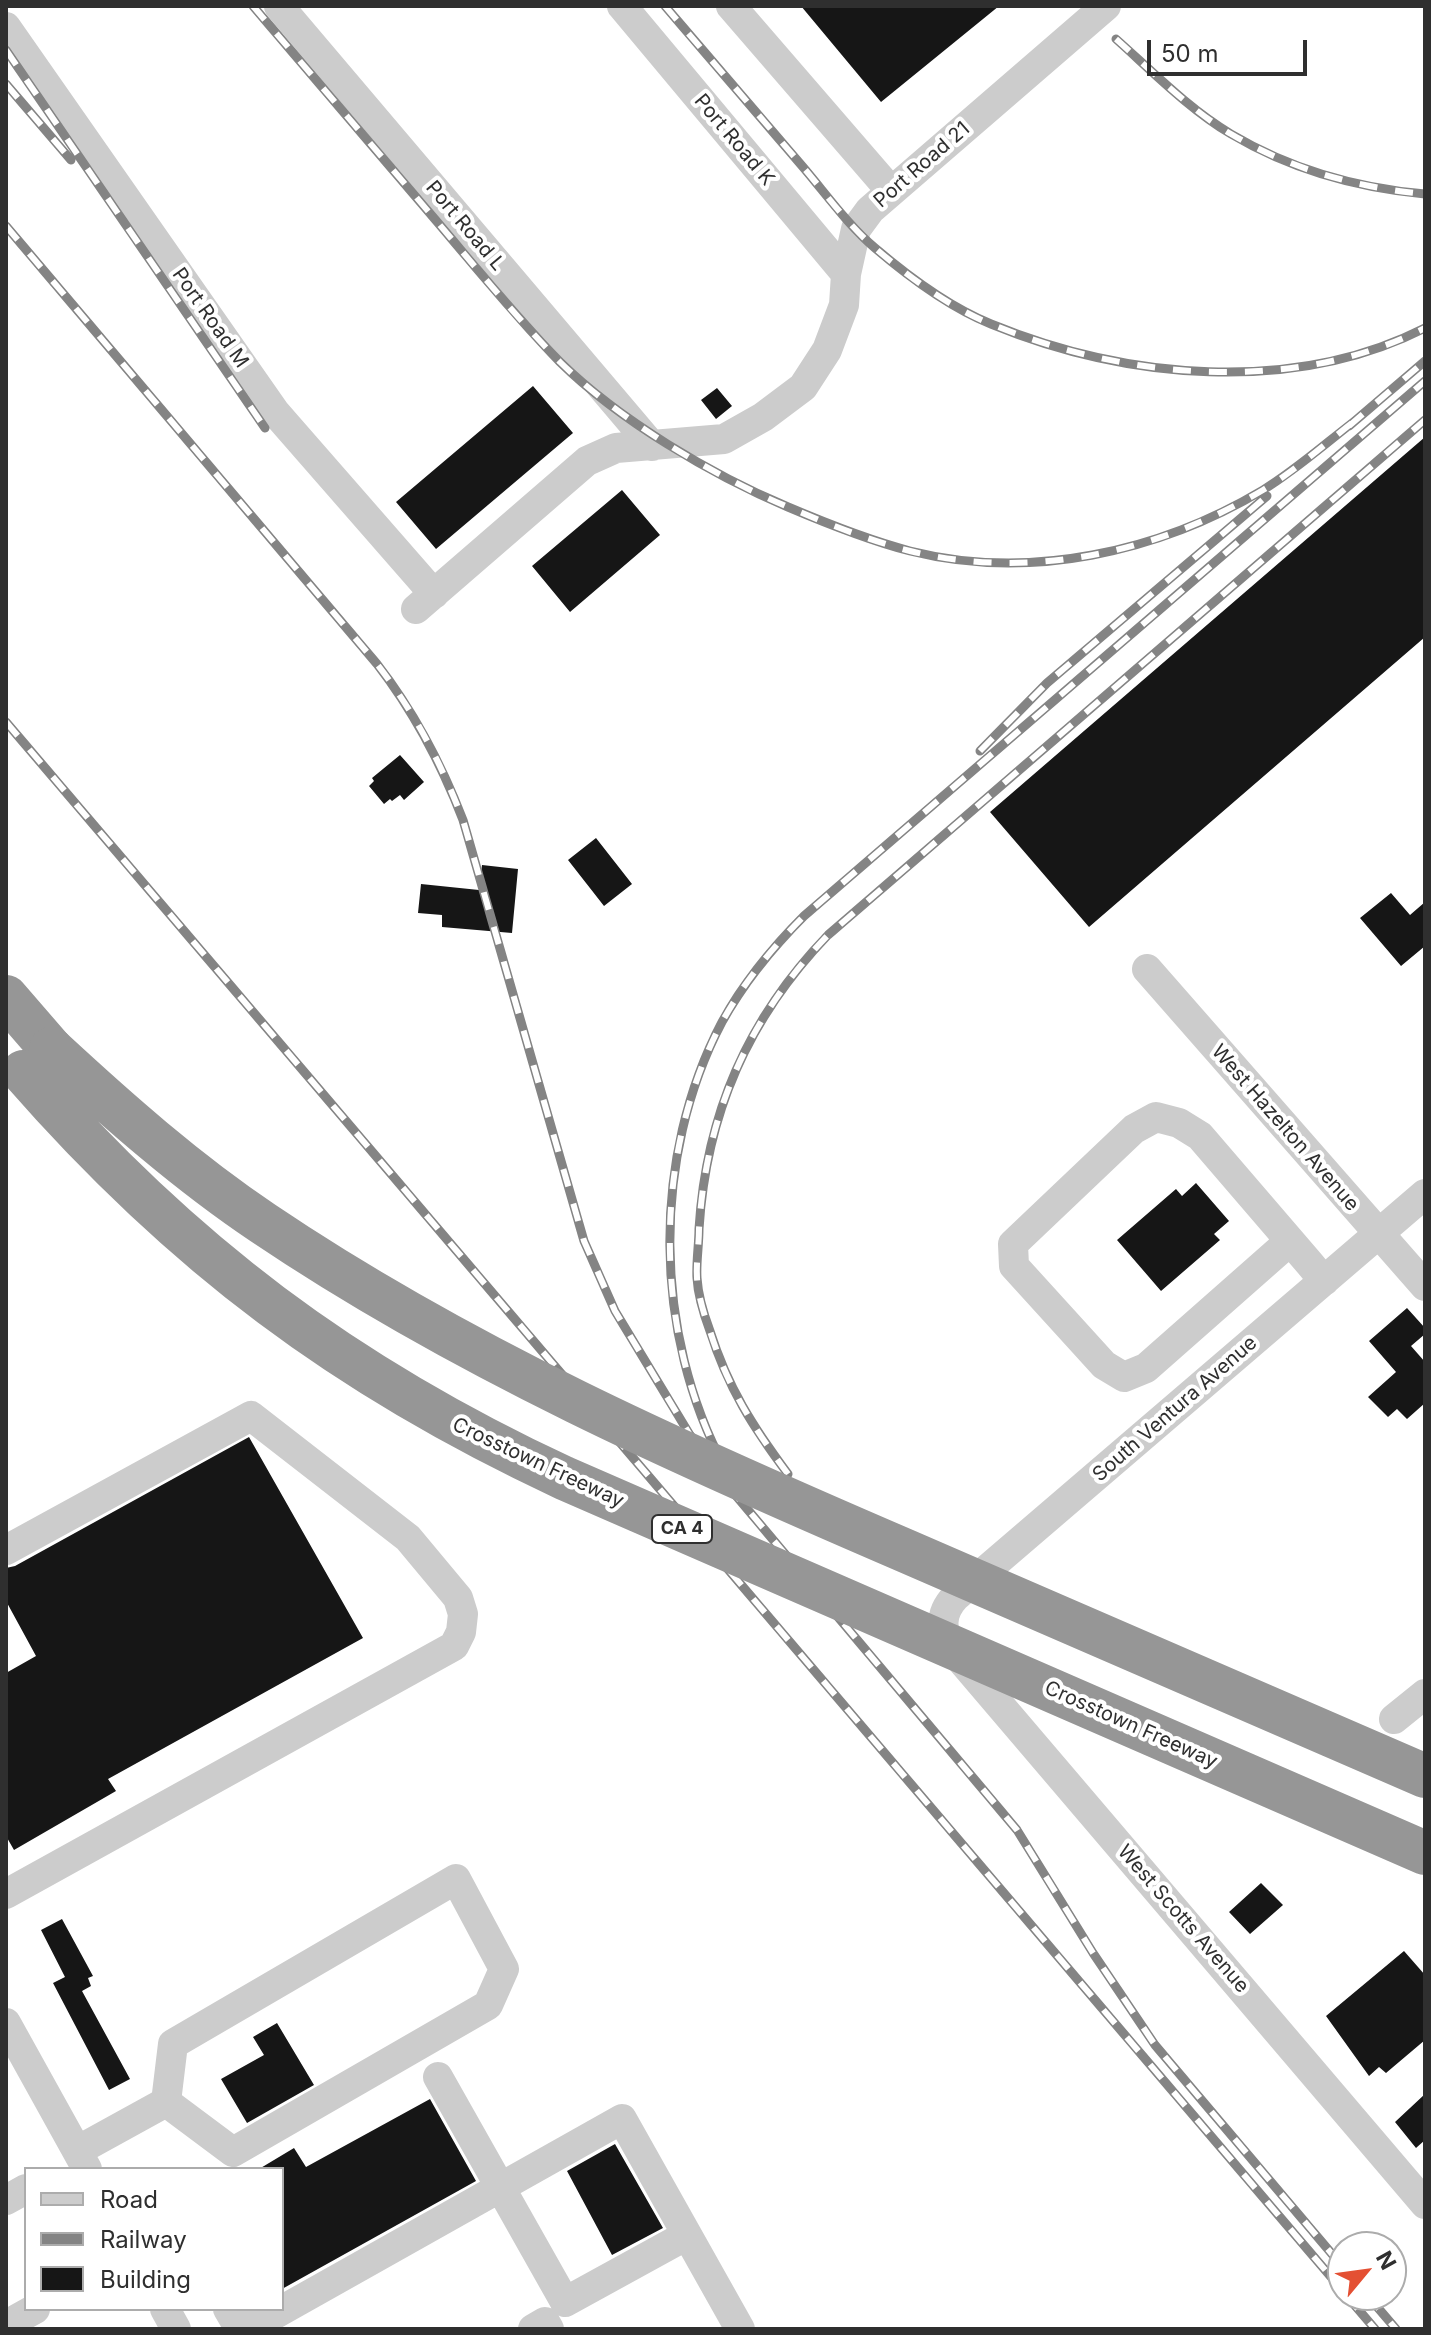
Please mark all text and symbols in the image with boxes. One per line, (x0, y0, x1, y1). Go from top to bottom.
scale bar (1151, 24, 1311, 74)
text: 50 m (1161, 39, 1219, 68)
street label: Port Road K (689, 89, 779, 191)
street label: Port Road 21 (869, 117, 975, 213)
street label: Port Road L (421, 176, 509, 276)
street label: Port Road M (167, 263, 253, 373)
street label: West Hazelton Avenue (1206, 1040, 1364, 1216)
street label: South Ventura Avenue (1088, 1331, 1262, 1487)
street label: Crosstown Freeway (448, 1413, 628, 1513)
road number: CA 4 (652, 1515, 712, 1543)
street label: Crosstown Freeway (1041, 1676, 1221, 1774)
street label: West Scotts Avenue (1112, 1840, 1254, 1998)
legend (24, 2167, 284, 2311)
text: Road (100, 2185, 158, 2214)
text: Railway (100, 2225, 187, 2254)
north arrow (1327, 2231, 1407, 2311)
text: N (1371, 2247, 1402, 2274)
text: Building (100, 2265, 191, 2294)

